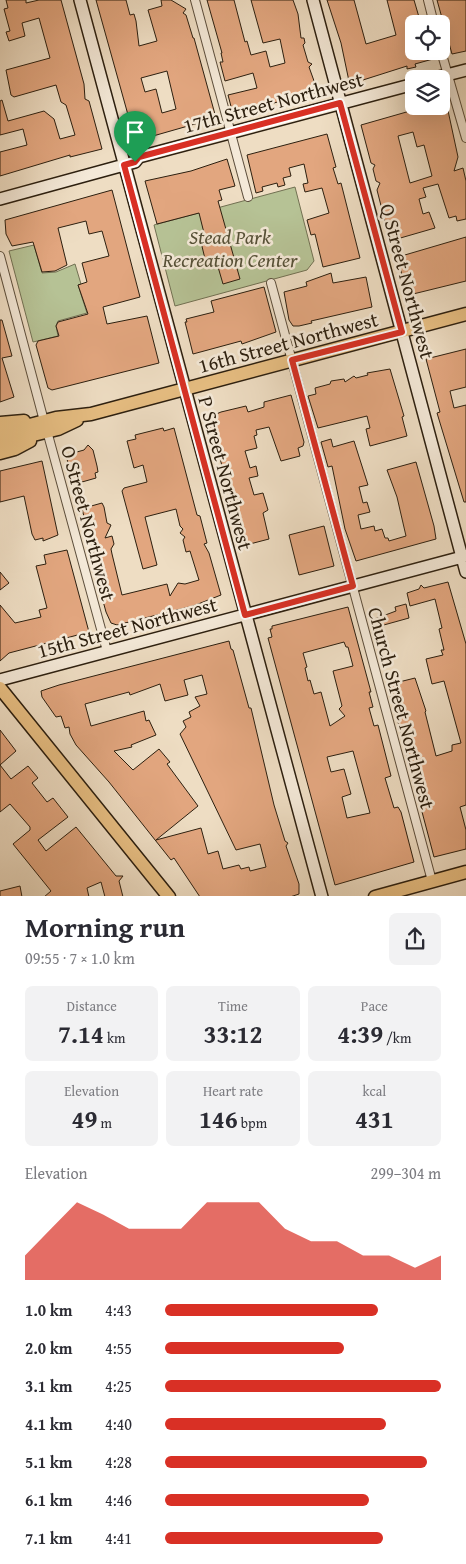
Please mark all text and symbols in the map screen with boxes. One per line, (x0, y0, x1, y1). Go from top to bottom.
map controls (405, 15, 450, 115)
button: locate (405, 15, 450, 60)
street label: 17th Street Northwest (180, 64, 366, 140)
button: layers (405, 70, 450, 115)
pin (114, 111, 156, 162)
icon: arrive (121, 118, 149, 146)
street label: Q Street Northwest (373, 200, 443, 362)
park label: Stead Park Recreation Center (161, 222, 298, 274)
street label: 16th Street Northwest (195, 304, 381, 380)
street label: P Street Northwest (192, 393, 260, 553)
street label: O Street Northwest (54, 442, 124, 604)
street label: 15th Street Northwest (34, 589, 220, 665)
street label: Church Street Northwest (361, 604, 443, 812)
text: Morning run (25, 906, 185, 947)
button: share (389, 913, 441, 965)
text: 09:55 · 7 × 1.0 km (25, 946, 135, 970)
text: Distance (67, 996, 117, 1016)
text: Time (218, 996, 248, 1016)
text: Pace (361, 996, 388, 1016)
text: 7.14 (58, 1016, 104, 1052)
text: 33:12 (204, 1016, 262, 1052)
text: 4:39 (337, 1016, 383, 1052)
text: km (104, 1028, 125, 1048)
text: /km (383, 1028, 411, 1048)
text: Elevation (64, 1081, 119, 1101)
text: Heart rate (203, 1081, 263, 1101)
text: kcal (362, 1081, 386, 1101)
text: 49 (71, 1101, 97, 1137)
text: 146 (199, 1101, 238, 1137)
text: 431 (355, 1101, 394, 1137)
text: m (97, 1113, 112, 1133)
text: bpm (238, 1113, 267, 1133)
text: Elevation (25, 1161, 88, 1185)
text: 299–304 m (371, 1161, 441, 1185)
text: 1.0 km (25, 1298, 72, 1322)
text: 4:43 (105, 1298, 132, 1322)
text: 2.0 km (25, 1336, 72, 1360)
text: 4:55 (105, 1336, 132, 1360)
text: 3.1 km (25, 1374, 72, 1398)
text: 4:25 (105, 1374, 132, 1398)
text: 4.1 km (25, 1412, 72, 1436)
text: 4:40 (105, 1412, 132, 1436)
text: 5.1 km (25, 1450, 72, 1474)
text: 4:28 (105, 1450, 132, 1474)
text: 6.1 km (25, 1488, 72, 1512)
text: 4:46 (105, 1488, 132, 1512)
text: 7.1 km (25, 1526, 72, 1550)
text: 4:41 (105, 1526, 132, 1550)

